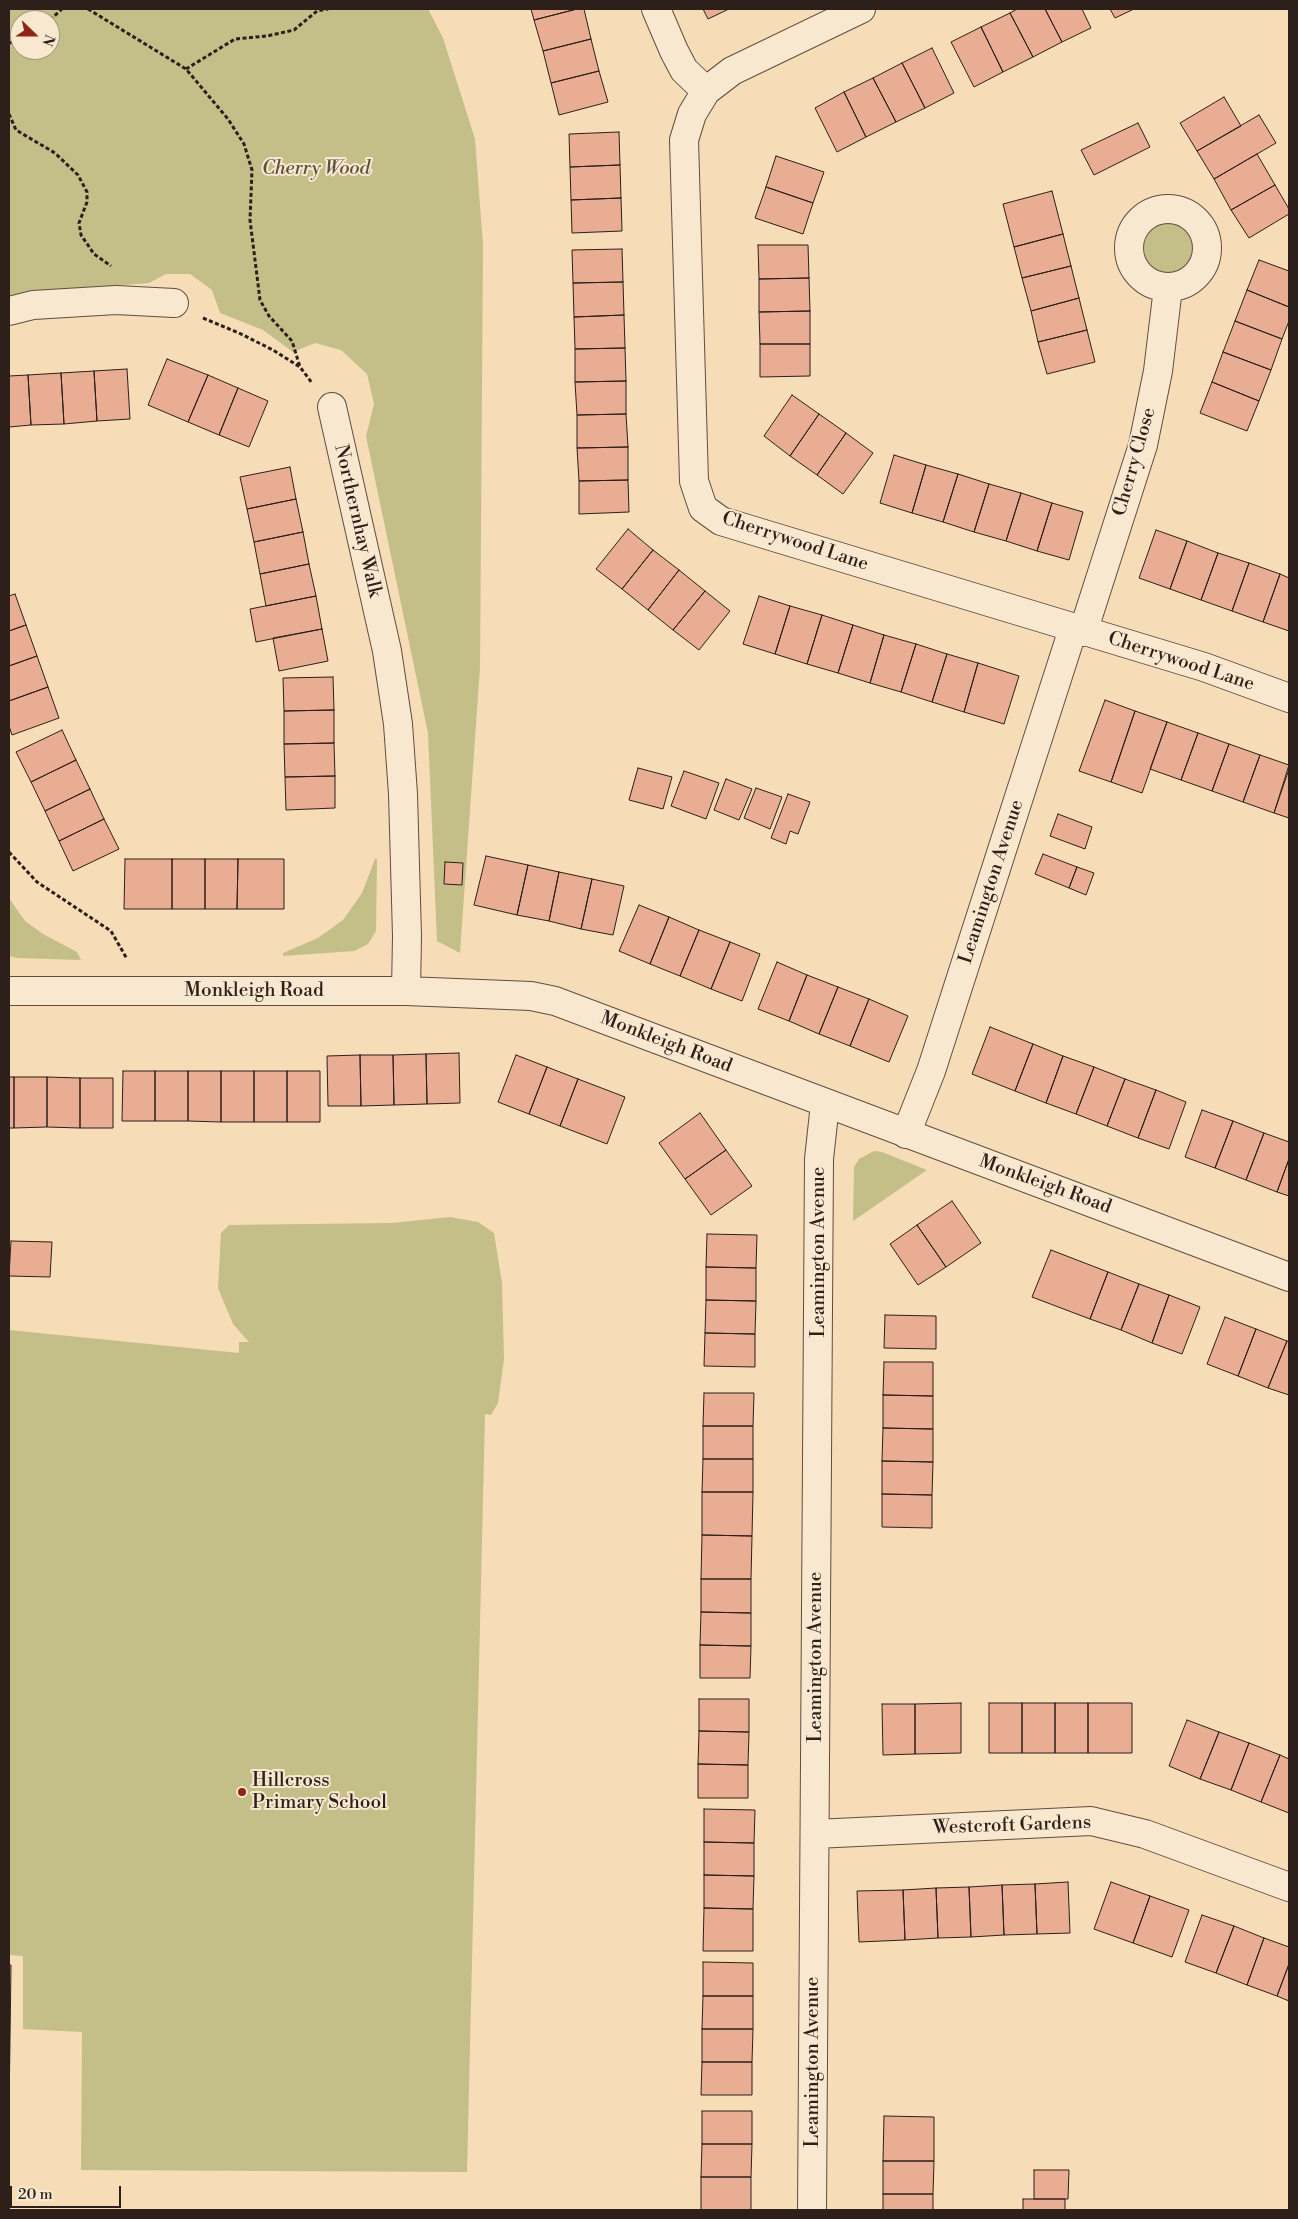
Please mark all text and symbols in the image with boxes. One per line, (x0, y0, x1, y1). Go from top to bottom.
north arrow (10, 10, 60, 60)
text: N (38, 32, 58, 49)
park label: Cherry Wood (262, 158, 370, 180)
street label: Cherry Close (1109, 405, 1161, 519)
street label: Northernhay Walk (328, 442, 386, 600)
street label: Cherrywood Lane (719, 508, 871, 576)
street label: Cherrywood Lane (1105, 628, 1257, 696)
street label: Leamington Avenue (955, 797, 1029, 967)
street label: Monkleigh Road (184, 980, 324, 1002)
street label: Monkleigh Road (597, 1007, 735, 1079)
street label: Monkleigh Road (976, 1150, 1114, 1220)
street label: Leamington Avenue (808, 1167, 830, 1337)
street label: Leamington Avenue (805, 1572, 827, 1742)
place label: Hillcross Primary School (252, 1770, 387, 1814)
marker: Hillcross Primary School (236, 1786, 248, 1798)
street label: Westcroft Gardens (932, 1812, 1092, 1840)
street label: Leamington Avenue (802, 1977, 824, 2147)
scale bar (12, 2176, 124, 2208)
text: 20 m (18, 2185, 53, 2204)

